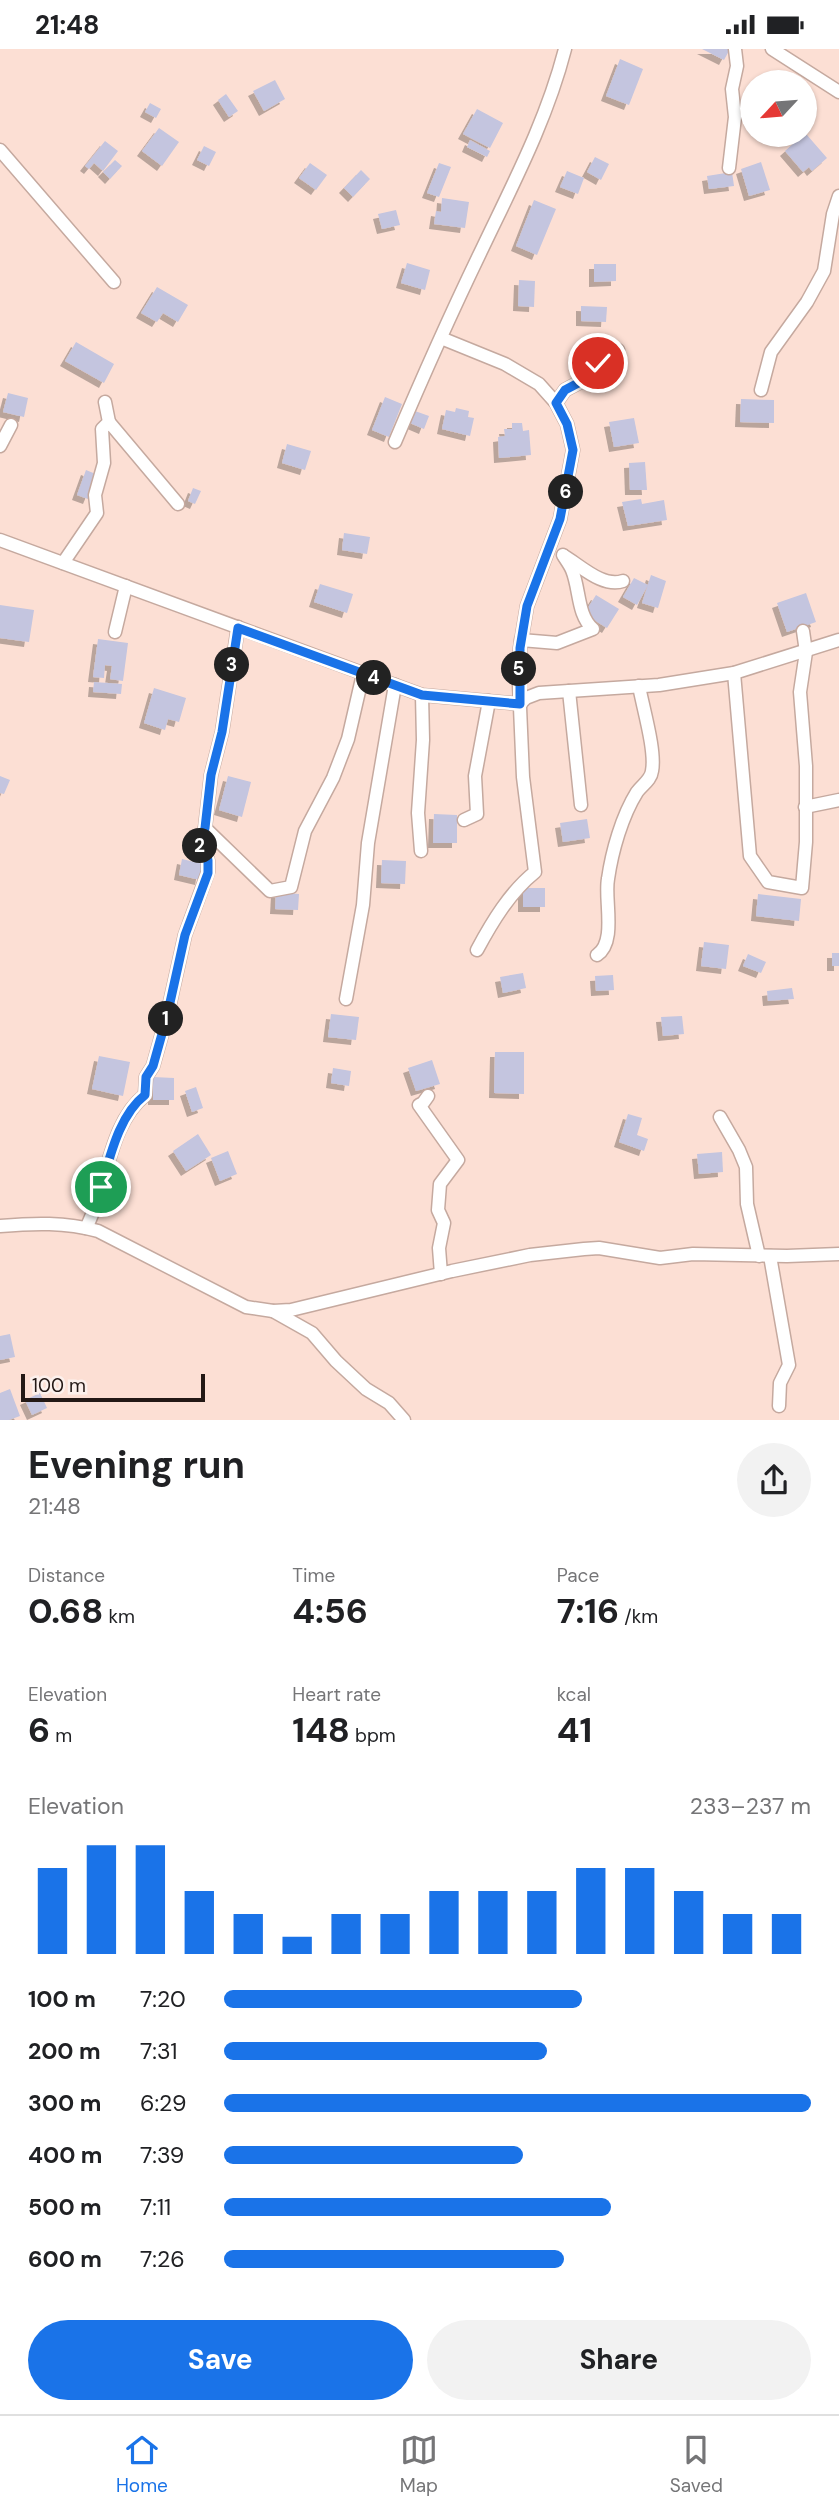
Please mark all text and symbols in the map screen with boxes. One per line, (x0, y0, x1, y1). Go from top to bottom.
text: 21:48 (35, 8, 99, 42)
north arrow (740, 70, 817, 147)
map controls (740, 70, 817, 147)
pin (568, 333, 628, 393)
icon: check (579, 344, 617, 382)
pin: 6 (548, 475, 584, 509)
text: 6 (559, 479, 572, 504)
pin: 3 (215, 647, 250, 683)
pin: 5 (502, 651, 536, 687)
text: 3 (226, 652, 237, 677)
text: 5 (513, 656, 524, 681)
pin: 4 (356, 661, 392, 695)
text: 4 (367, 665, 380, 690)
pin: 2 (182, 829, 218, 863)
text: 2 (194, 833, 205, 858)
pin: 1 (148, 1002, 184, 1037)
text: 1 (162, 1006, 169, 1031)
pin (71, 1157, 131, 1217)
icon: arrive (82, 1168, 120, 1206)
scale bar (21, 1371, 205, 1403)
text: 100 m (32, 1373, 86, 1398)
text: Evening run (28, 1440, 245, 1490)
button: share (737, 1443, 811, 1517)
text: 21:48 (28, 1491, 81, 1521)
text: Distance (28, 1563, 105, 1588)
text: Time (292, 1563, 335, 1588)
text: Pace (557, 1563, 599, 1588)
text: 0.68 (28, 1588, 103, 1634)
text: 4:56 (292, 1588, 368, 1634)
text: 7:16 (557, 1588, 619, 1634)
text: km (103, 1604, 135, 1629)
text: /km (619, 1604, 658, 1629)
text: Elevation (28, 1682, 107, 1707)
text: Heart rate (292, 1682, 381, 1707)
text: kcal (557, 1682, 591, 1707)
text: 6 (28, 1707, 50, 1753)
text: 148 (292, 1707, 350, 1753)
text: 41 (557, 1707, 592, 1753)
text: m (50, 1723, 72, 1748)
text: bpm (350, 1723, 396, 1748)
text: Elevation (28, 1791, 124, 1821)
text: 233–237 m (690, 1791, 811, 1821)
text: 100 m (28, 1984, 96, 2014)
text: 7:20 (140, 1984, 186, 2014)
text: 200 m (28, 2036, 101, 2066)
text: 7:31 (140, 2036, 177, 2066)
text: 300 m (28, 2088, 101, 2118)
text: 6:29 (140, 2088, 187, 2118)
text: 400 m (28, 2140, 102, 2170)
text: 7:39 (140, 2140, 184, 2170)
text: 500 m (28, 2192, 102, 2222)
text: 7:11 (140, 2192, 171, 2222)
text: 600 m (28, 2244, 102, 2274)
text: 7:26 (140, 2244, 185, 2274)
button: Save (28, 2320, 413, 2400)
button: Share (427, 2320, 811, 2400)
tab: Home (116, 2431, 168, 2498)
tab: Map (400, 2431, 438, 2498)
tab: Saved (670, 2431, 723, 2498)

